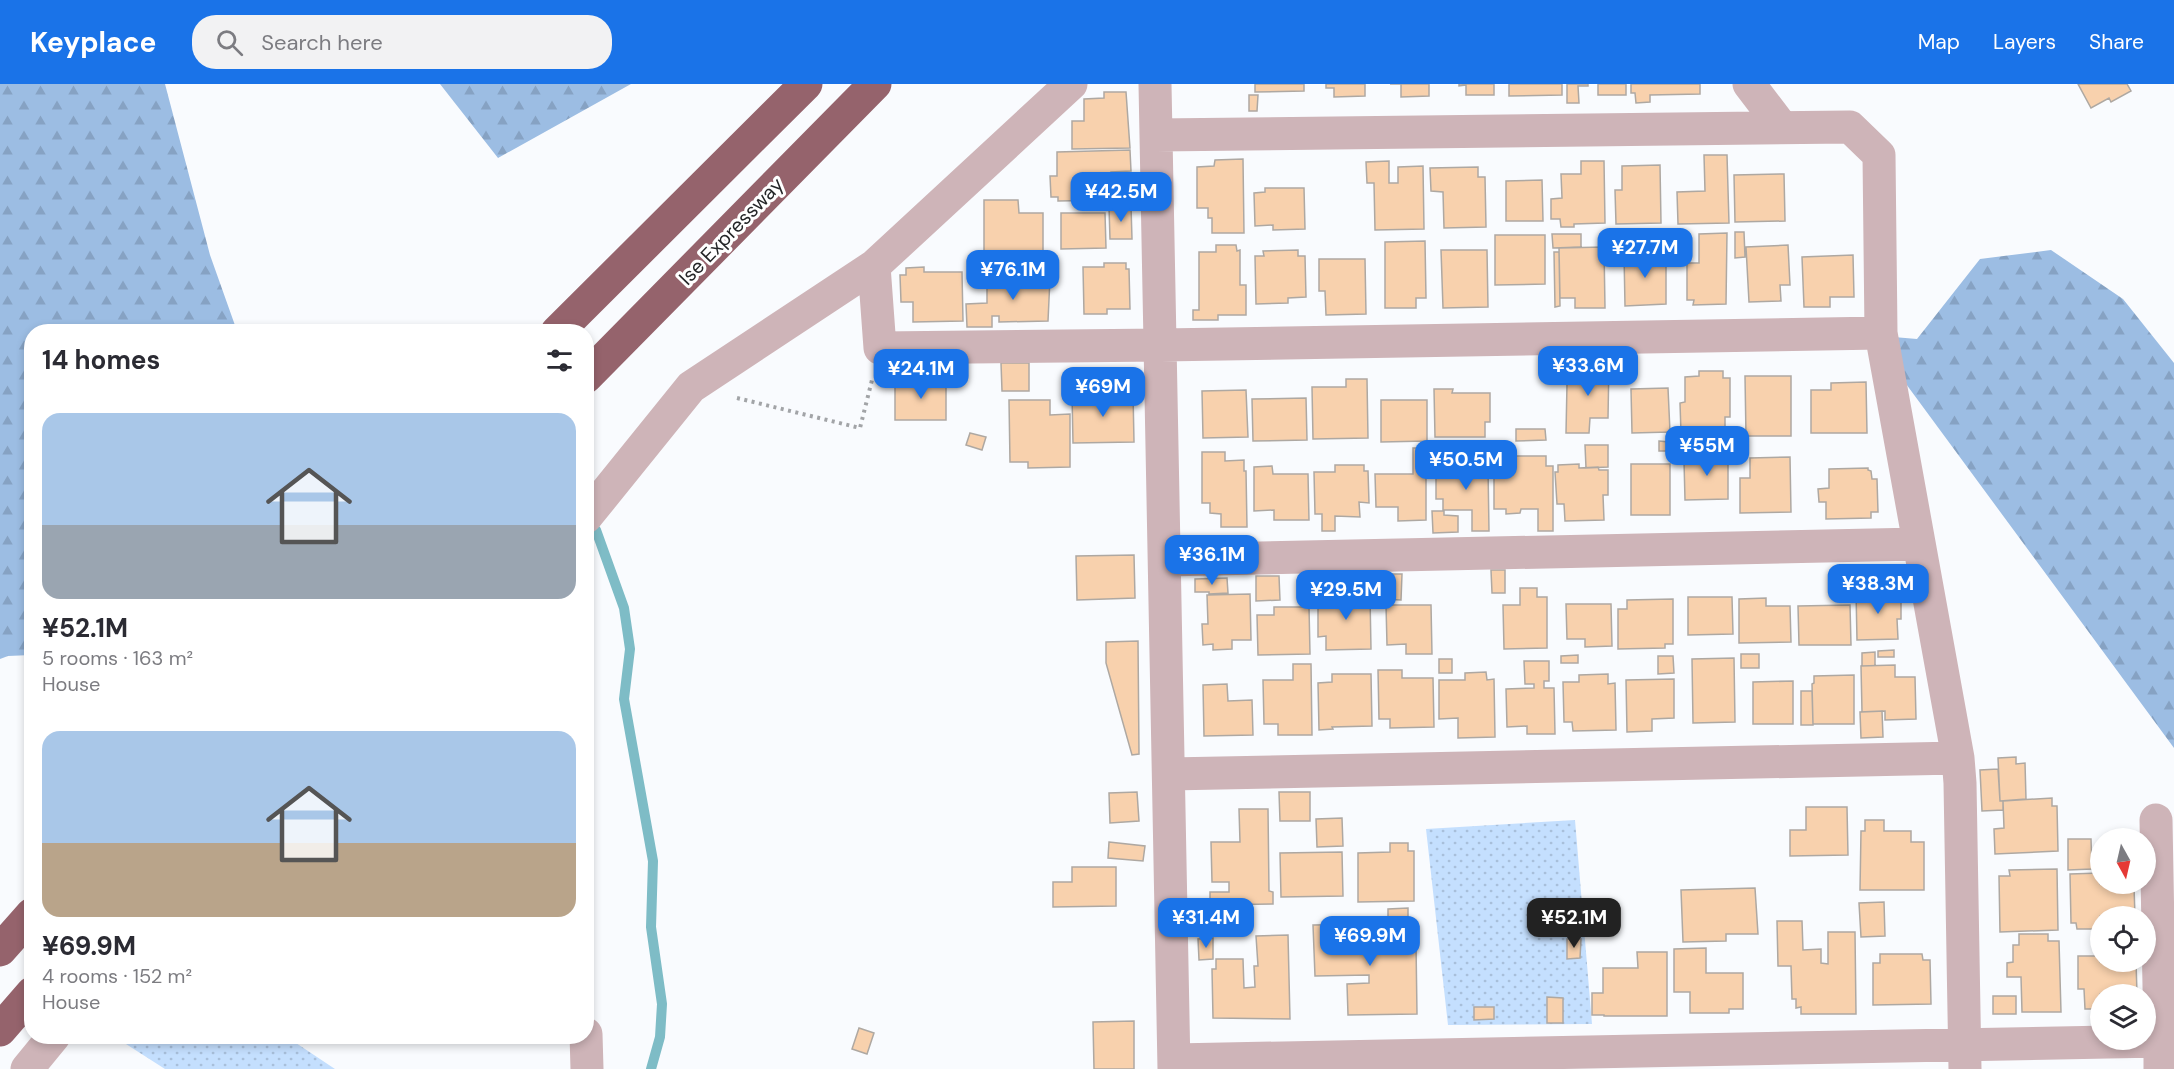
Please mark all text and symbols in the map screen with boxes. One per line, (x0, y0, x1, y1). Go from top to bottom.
search box (192, 15, 612, 69)
text: Keyplace (30, 24, 156, 61)
icon: search (213, 26, 246, 59)
text: Search here (261, 28, 383, 57)
text: Map (1918, 28, 1960, 56)
text: Layers (1993, 28, 2056, 56)
text: Share (2089, 28, 2144, 56)
street label: Ise Expressway (673, 172, 789, 290)
pin: ¥42.5M (1072, 172, 1170, 223)
text: ¥42.5M (1085, 178, 1157, 204)
pin: ¥27.7M (1596, 228, 1694, 279)
text: ¥27.7M (1612, 234, 1678, 260)
pin: ¥76.1M (964, 250, 1062, 301)
text: ¥76.1M (980, 256, 1046, 282)
text: 14 homes (42, 343, 160, 377)
icon: filters (543, 344, 576, 377)
pin: ¥33.6M (1539, 346, 1637, 397)
pin: ¥24.1M (872, 349, 970, 400)
text: ¥33.6M (1552, 352, 1624, 378)
text: ¥24.1M (888, 355, 954, 381)
pin: ¥69M (1067, 367, 1139, 418)
text: ¥69M (1075, 373, 1131, 399)
pin: ¥55M (1671, 426, 1743, 477)
text: ¥55M (1679, 432, 1735, 458)
pin: ¥50.5M (1417, 440, 1515, 491)
text: ¥50.5M (1429, 446, 1503, 472)
icon: home (255, 452, 363, 560)
pin: ¥36.1M (1163, 535, 1261, 586)
text: ¥36.1M (1179, 541, 1245, 567)
pin: ¥38.3M (1829, 564, 1927, 615)
pin: ¥29.5M (1297, 570, 1395, 621)
text: ¥38.3M (1842, 570, 1914, 596)
text: ¥29.5M (1310, 576, 1382, 602)
text: ¥52.1M (42, 611, 128, 645)
text: 5 rooms · 163 m² (42, 645, 193, 671)
text: House (42, 671, 100, 697)
icon: home (255, 770, 363, 878)
north arrow (2090, 828, 2156, 894)
map controls (2090, 828, 2156, 1050)
pin: ¥31.4M (1157, 898, 1255, 949)
pin: ¥52.1M (1525, 898, 1623, 949)
text: ¥31.4M (1172, 904, 1240, 930)
text: ¥52.1M (1541, 904, 1607, 930)
button: locate (2090, 906, 2156, 972)
pin: ¥69.9M (1321, 916, 1419, 967)
text: ¥69.9M (1334, 922, 1406, 948)
text: ¥69.9M (42, 929, 136, 963)
text: 4 rooms · 152 m² (42, 963, 192, 989)
button: layers (2090, 984, 2156, 1050)
text: House (42, 989, 100, 1015)

